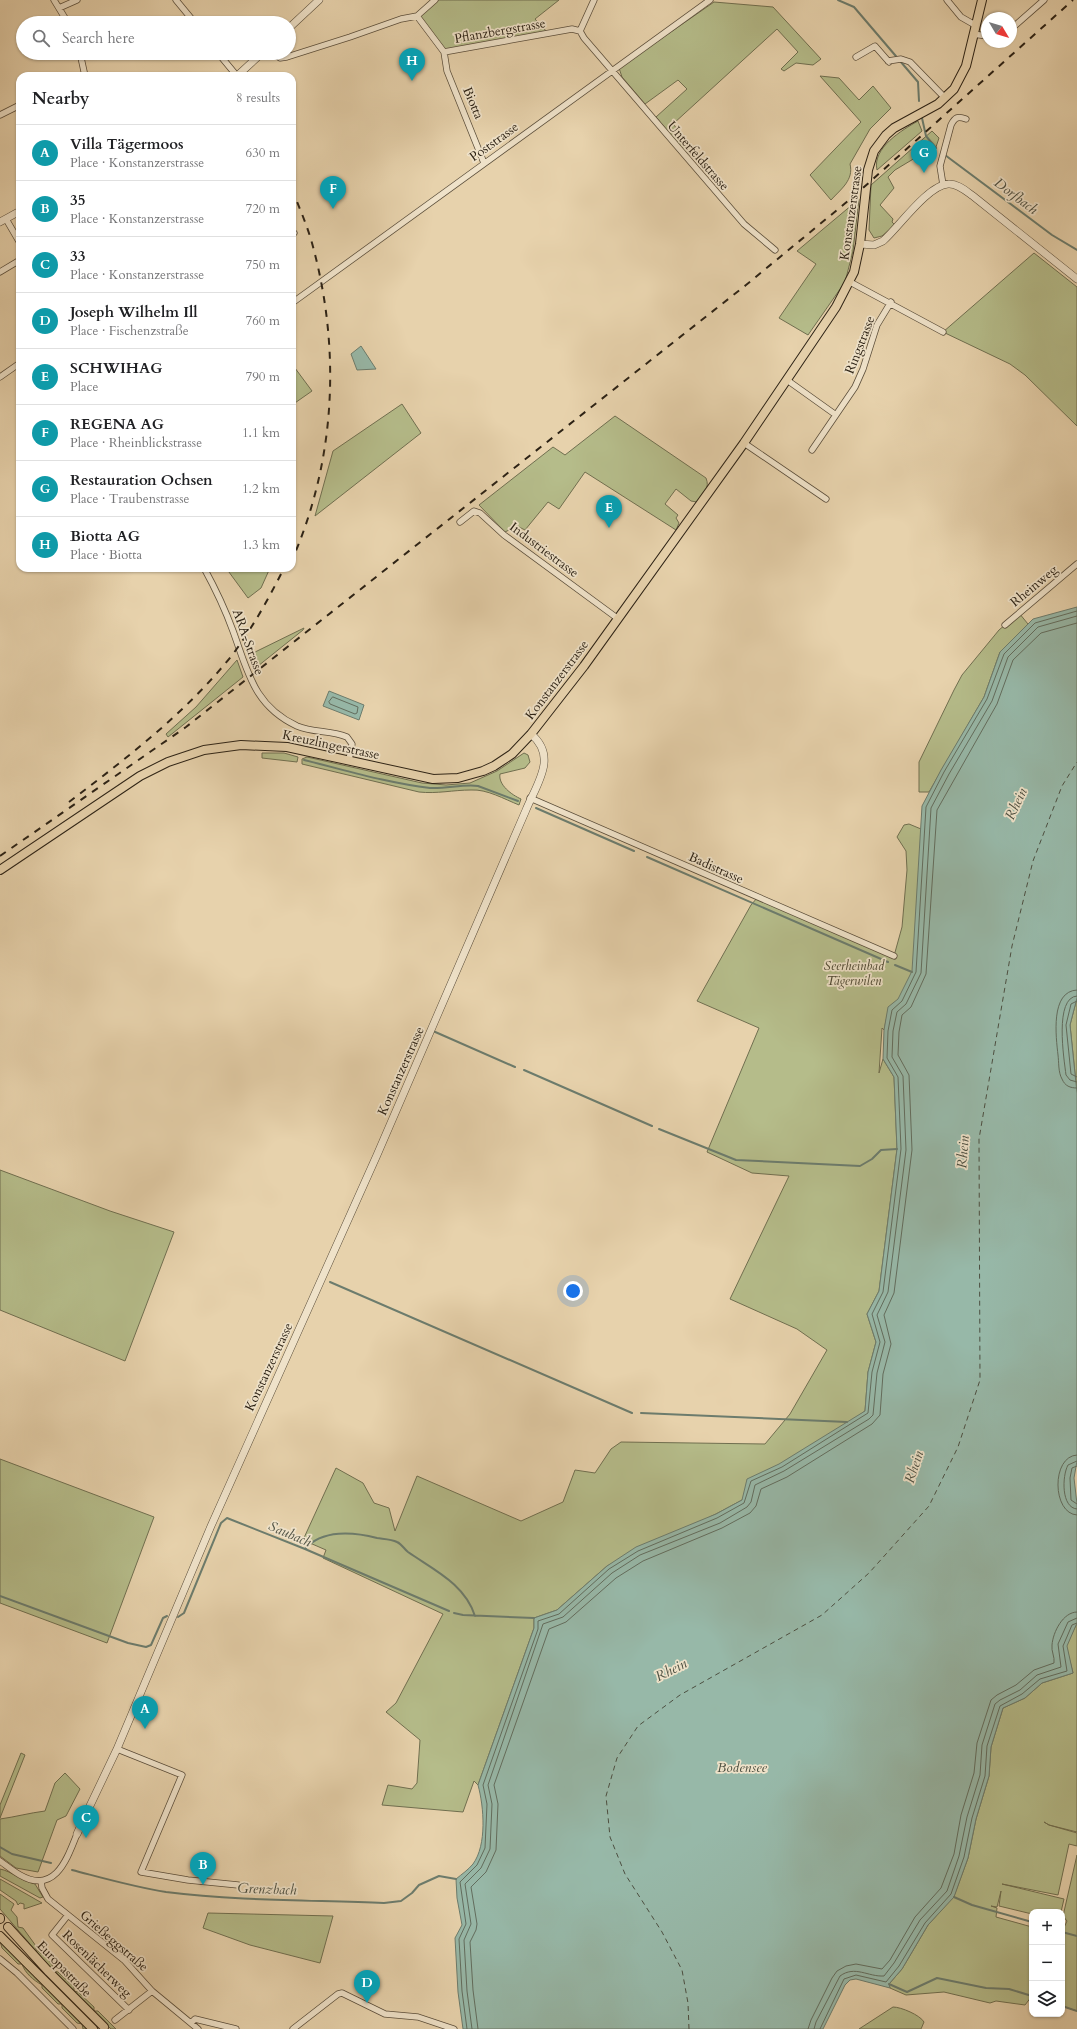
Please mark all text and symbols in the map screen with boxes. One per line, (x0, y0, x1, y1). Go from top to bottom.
north arrow (981, 12, 1017, 48)
street label: Pflanzbergstrasse (453, 14, 547, 48)
search box (16, 16, 296, 60)
icon: search (30, 27, 52, 49)
text: Search here (62, 28, 135, 48)
pin: H (399, 48, 425, 81)
street label: Biotta (458, 84, 488, 122)
text: Nearby (32, 87, 89, 110)
text: 8 results (236, 89, 280, 107)
street label: Poststrasse (466, 118, 522, 166)
street label: Unterfeldstrasse (663, 118, 733, 195)
text: Villa Tägermoos (70, 134, 184, 154)
pin: G (911, 140, 937, 173)
text: A (40, 144, 50, 162)
text: 630 m (246, 144, 280, 162)
text: Place · Konstanzerstrasse (70, 154, 204, 172)
street label: Konstanzerstrasse (835, 164, 867, 261)
water label: Dorfbach (990, 173, 1042, 219)
pin: F (320, 176, 346, 209)
text: 35 (70, 190, 85, 210)
text: B (40, 200, 50, 218)
text: 720 m (246, 200, 280, 218)
text: Place · Konstanzerstrasse (70, 210, 204, 228)
text: 33 (70, 246, 85, 266)
text: C (40, 256, 50, 274)
text: 750 m (246, 256, 280, 274)
text: Place · Konstanzerstrasse (70, 266, 204, 284)
text: Joseph Wilhelm Ill (70, 302, 198, 322)
text: D (39, 312, 51, 330)
text: 760 m (246, 312, 280, 330)
street label: Ringstrasse (841, 313, 879, 377)
text: Place · Fischenzstraße (70, 322, 189, 340)
text: SCHWIHAG (70, 358, 163, 378)
text: E (41, 368, 49, 386)
text: 790 m (246, 368, 280, 386)
text: Place (70, 378, 98, 396)
text: REGENA AG (70, 414, 164, 434)
text: F (41, 424, 49, 442)
text: 1.1 km (242, 424, 280, 442)
text: Place · Rheinblickstrasse (70, 434, 202, 452)
text: Restauration Ochsen (70, 470, 213, 490)
text: G (40, 480, 50, 498)
text: 1.2 km (242, 480, 280, 498)
text: Place · Traubenstrasse (70, 490, 189, 508)
pin: E (596, 495, 622, 528)
street label: Industriestrasse (506, 518, 582, 582)
text: Biotta AG (70, 526, 140, 546)
text: H (39, 536, 51, 554)
text: 1.3 km (242, 536, 280, 554)
text: Place · Biotta (70, 546, 142, 564)
street label: Rheinweg (1006, 560, 1062, 611)
street label: ARA-Strasse (228, 607, 268, 678)
street label: Konstanzerstrasse (521, 636, 593, 724)
street label: Kreuzlingerstrasse (281, 726, 381, 764)
water label: Rhein (1000, 785, 1032, 823)
street label: Badistrasse (686, 848, 746, 888)
park label: Seerheinbad Tägerwilen (824, 957, 885, 990)
street label: Konstanzerstrasse (373, 1024, 429, 1118)
water label: Rhein (952, 1135, 974, 1169)
your location (563, 1281, 583, 1301)
street label: Konstanzerstrasse (241, 1320, 297, 1414)
water label: Rhein (900, 1448, 928, 1486)
water label: Saubach (266, 1516, 315, 1552)
water label: Rhein (652, 1654, 690, 1686)
pin: A (132, 1696, 158, 1729)
water label: Bodensee (717, 1758, 768, 1777)
pin: C (73, 1805, 99, 1838)
pin: B (190, 1852, 216, 1885)
water label: Grenzbach (237, 1878, 297, 1900)
street label: Grießeggstraße (76, 1906, 152, 1976)
map controls (1029, 1909, 1065, 2017)
button: + (1029, 1909, 1065, 1945)
street label: Rosenlächerweg (58, 1926, 136, 2002)
street label: Europastraße (33, 1937, 96, 2001)
button: − (1029, 1945, 1065, 1981)
pin: D (354, 1970, 380, 2003)
button: layers (1029, 1981, 1065, 2017)

